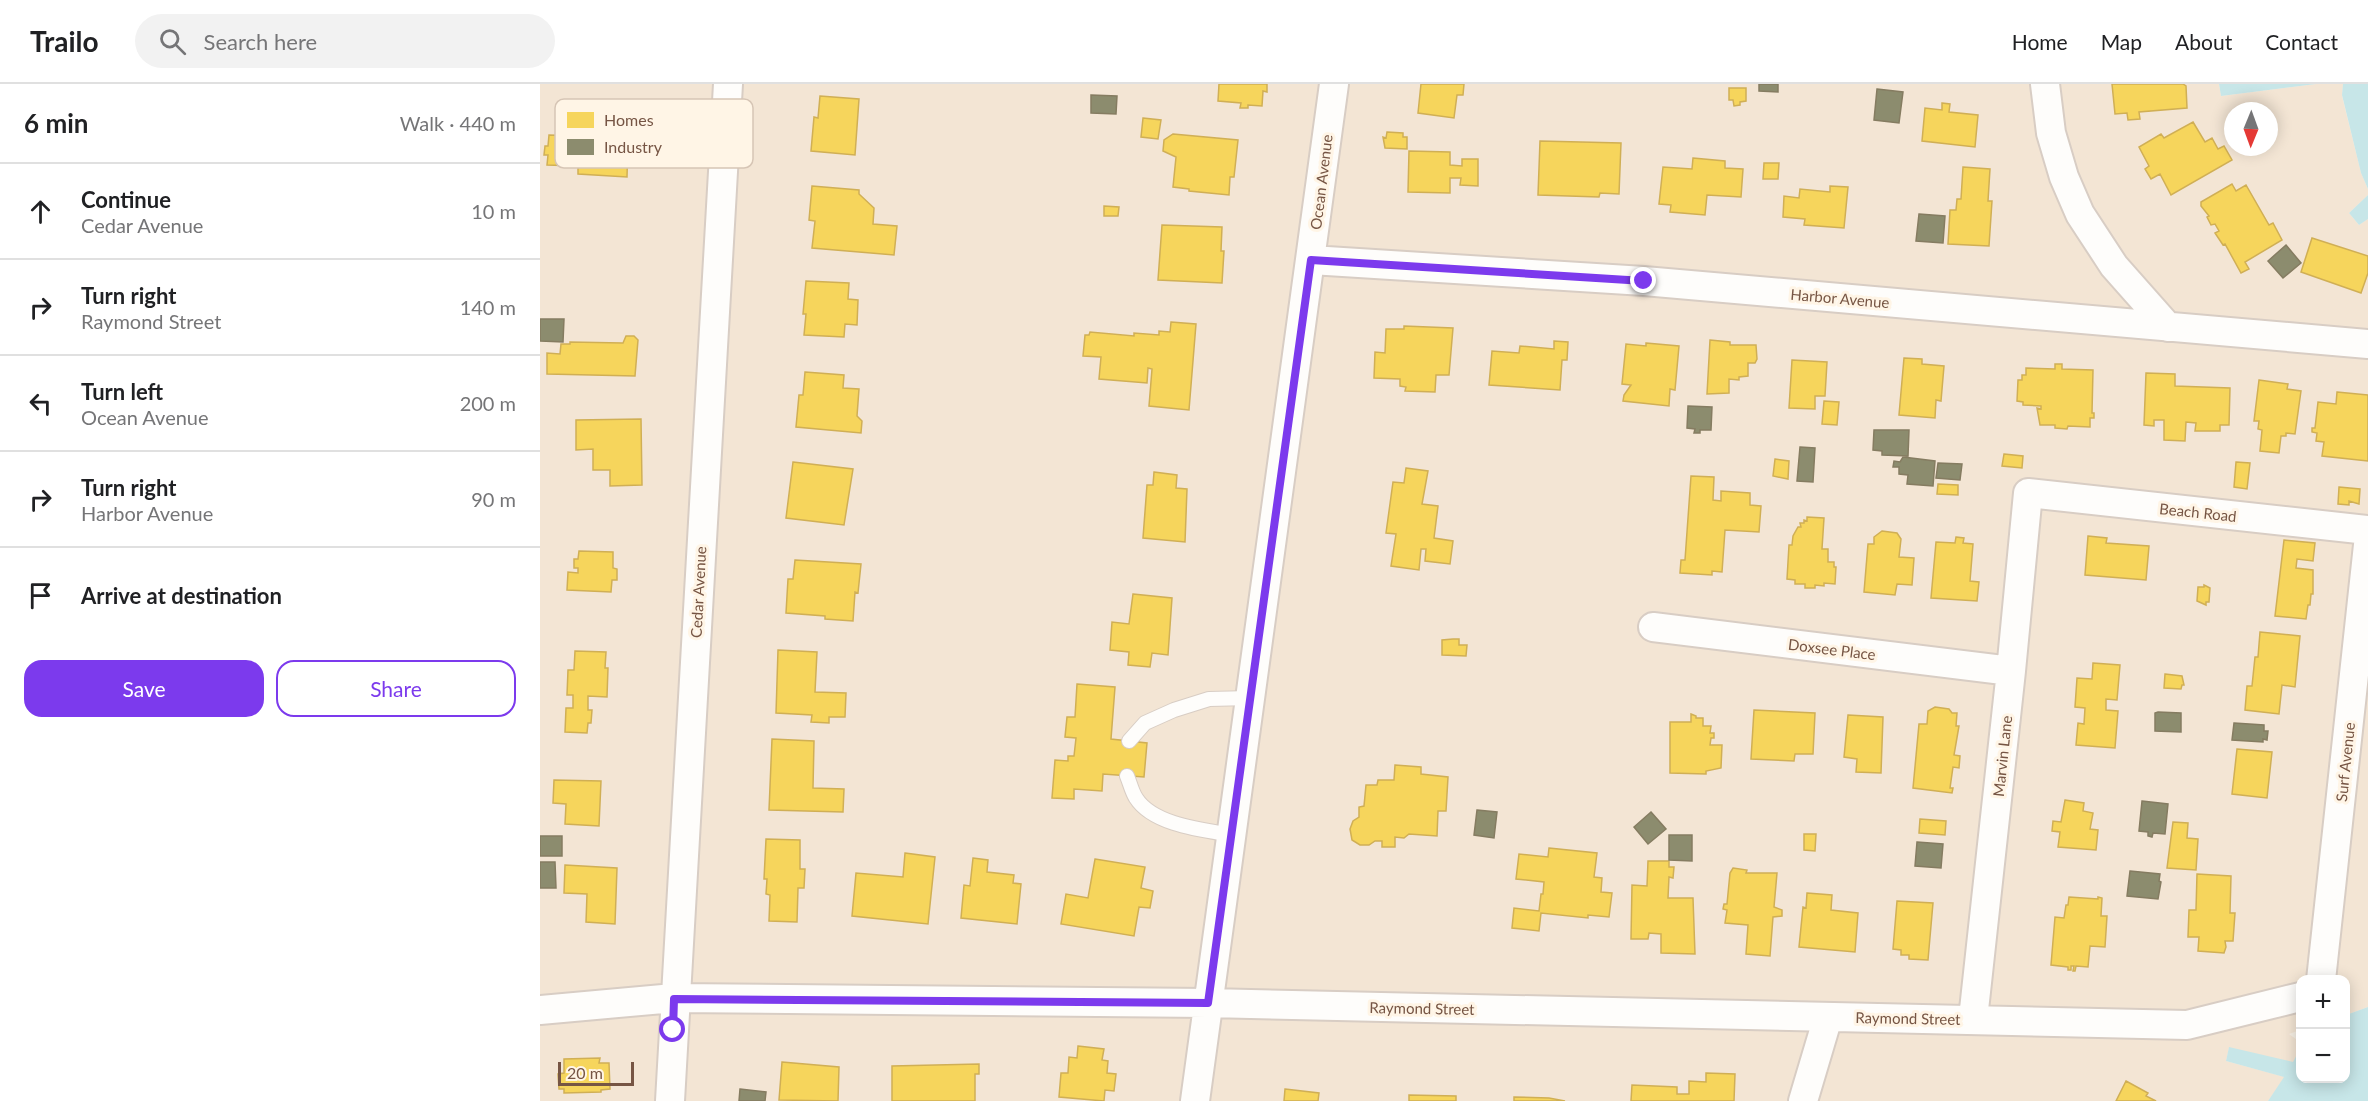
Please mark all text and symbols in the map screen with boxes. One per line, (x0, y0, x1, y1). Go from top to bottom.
search box (135, 14, 555, 68)
text: Trailo (30, 24, 99, 58)
icon: search (156, 25, 189, 58)
text: Search here (204, 28, 317, 55)
text: Home (2012, 29, 2068, 54)
text: Map (2101, 29, 2142, 54)
text: About (2175, 29, 2232, 54)
text: Contact (2265, 29, 2338, 54)
legend (555, 99, 753, 168)
north arrow (2224, 102, 2278, 156)
text: 6 min (24, 107, 88, 139)
text: Homes (604, 110, 654, 129)
text: Walk · 440 m (400, 111, 516, 135)
street label: Ocean Avenue (1306, 133, 1336, 231)
text: Industry (604, 137, 663, 156)
text: Continue (81, 186, 171, 213)
icon: ahead (24, 195, 57, 228)
text: 10 m (471, 199, 516, 223)
text: Cedar Avenue (81, 213, 203, 237)
route end (1630, 267, 1656, 293)
text: Turn right (81, 282, 176, 309)
street label: Harbor Avenue (1790, 285, 1890, 311)
icon: right (24, 291, 57, 324)
text: 140 m (460, 295, 516, 319)
text: Raymond Street (81, 309, 221, 333)
text: Turn left (81, 378, 163, 405)
icon: left (24, 387, 57, 420)
text: 200 m (460, 391, 516, 415)
text: Ocean Avenue (81, 405, 209, 429)
text: Turn right (81, 474, 176, 501)
icon: right (24, 483, 57, 516)
text: 90 m (471, 487, 516, 511)
street label: Beach Road (2158, 499, 2238, 525)
text: Harbor Avenue (81, 501, 213, 525)
street label: Cedar Avenue (687, 546, 709, 638)
icon: arrive (24, 579, 57, 612)
text: Arrive at destination (81, 582, 282, 609)
street label: Doxsee Place (1787, 635, 1877, 663)
button: Save (24, 660, 264, 717)
button: Share (276, 660, 516, 717)
street label: Marvin Lane (1989, 714, 2015, 798)
street label: Surf Avenue (2332, 721, 2358, 803)
map controls (2296, 975, 2350, 1083)
button: + (2296, 975, 2350, 1029)
street label: Raymond Street (1369, 998, 1475, 1018)
street label: Raymond Street (1855, 1008, 1961, 1028)
route start (659, 1016, 685, 1042)
button: − (2296, 1029, 2350, 1083)
scale bar (558, 1059, 634, 1086)
text: 20 m (567, 1063, 603, 1082)

